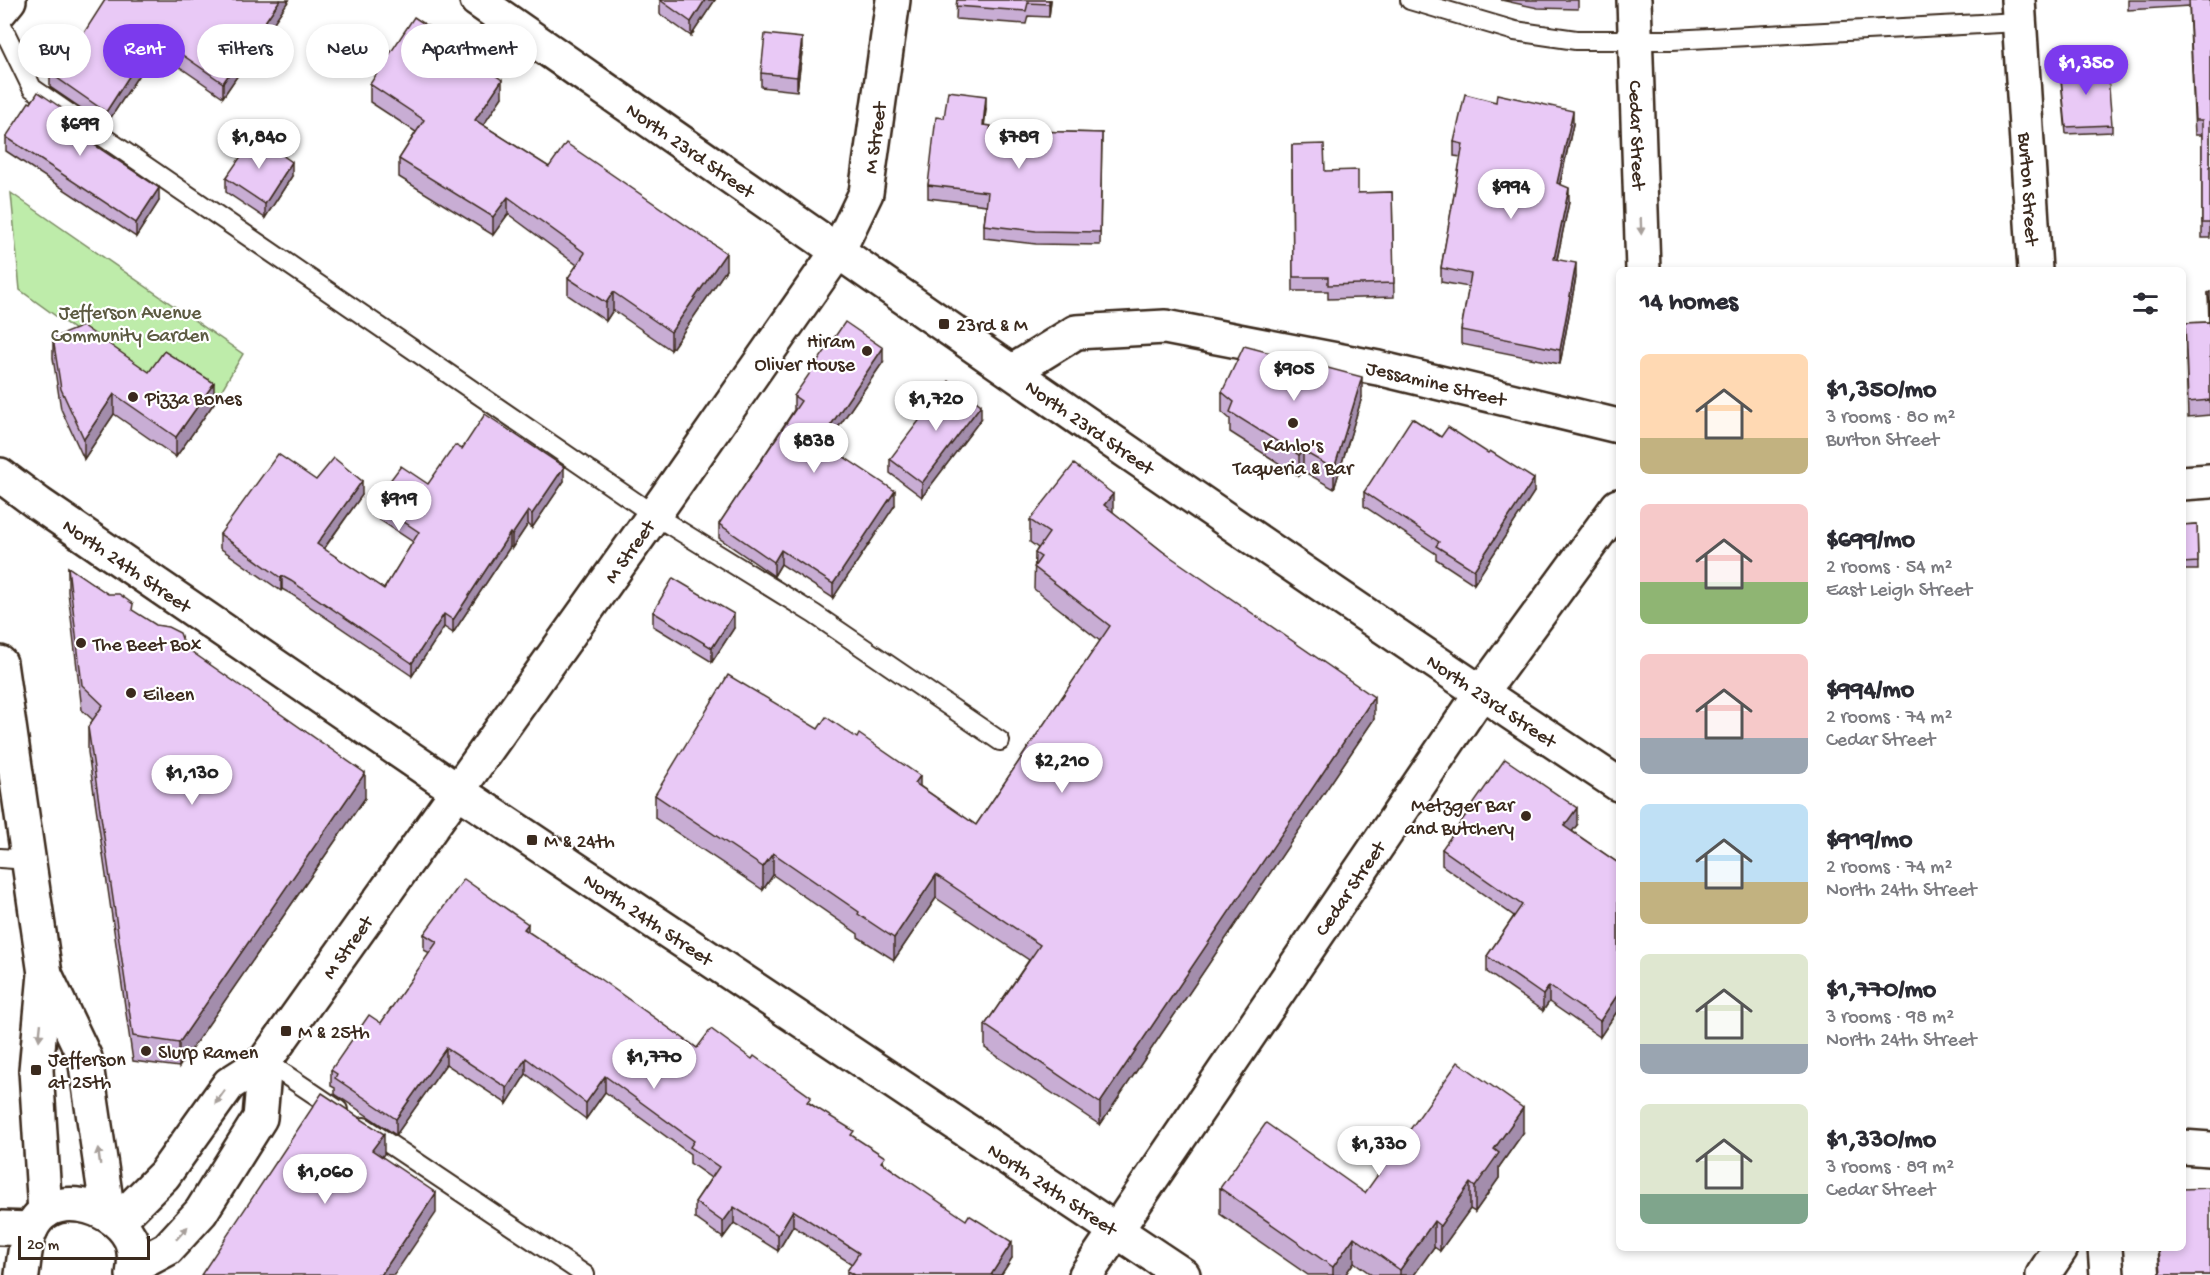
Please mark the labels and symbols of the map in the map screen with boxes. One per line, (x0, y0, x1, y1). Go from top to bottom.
pin: $1,350 (2037, 45, 2135, 96)
street label: Cedar Street (1622, 80, 1648, 192)
street label: North 23rd Street (620, 99, 759, 206)
street label: M Street (861, 99, 894, 175)
pin: $699 (44, 106, 116, 157)
pin: $1,840 (210, 119, 308, 170)
pin: $789 (983, 119, 1055, 170)
street label: Burton Street (2011, 131, 2042, 248)
pin: $994 (1475, 169, 1547, 220)
one-way arrow (1637, 217, 1646, 236)
park label: Jefferson Avenue Community Garden (51, 303, 209, 349)
place label: 23rd & M (956, 316, 1028, 339)
marker: 23rd & M (937, 317, 951, 331)
place label: Hiram Oliver House (754, 332, 856, 378)
marker: Hiram Oliver House (860, 344, 874, 358)
pin: $905 (1258, 351, 1330, 402)
street label: Jessamine Street (1364, 358, 1509, 414)
street label: North 23rd Street (1020, 377, 1159, 483)
pin: $1,720 (887, 381, 985, 432)
place label: Pizza Bones (144, 389, 242, 412)
marker: Pizza Bones (126, 390, 140, 404)
marker: Kahlo's Taqueria & Bar (1286, 416, 1300, 430)
pin: $838 (778, 423, 850, 474)
place label: Kahlo's Taqueria & Bar (1232, 436, 1355, 482)
pin: $919 (363, 481, 435, 532)
street label: M Street (601, 515, 663, 589)
street label: North 24th Street (57, 516, 196, 621)
place label: The Beet Box (92, 635, 202, 658)
marker: The Beet Box (74, 636, 88, 650)
street label: North 23rd Street (1421, 651, 1561, 756)
place label: Eileen (143, 685, 195, 708)
marker: Eileen (124, 686, 138, 700)
pin: $2,210 (1013, 743, 1111, 794)
pin: $1,130 (143, 755, 241, 806)
place label: Metzger Bar and Butchery (1404, 796, 1516, 842)
marker: Metzger Bar and Butchery (1519, 809, 1533, 823)
place label: M & 24th (544, 832, 615, 855)
marker: M & 24th (525, 833, 539, 847)
street label: Cedar Street (1312, 837, 1393, 941)
street label: North 24th Street (578, 870, 717, 974)
street label: M Street (319, 911, 381, 985)
one-way arrow (35, 1023, 45, 1042)
place label: M & 25th (298, 1023, 370, 1046)
marker: M & 25th (279, 1024, 293, 1038)
pin: $1,770 (605, 1039, 703, 1090)
place label: Slurp Ramen (158, 1043, 259, 1066)
marker: Slurp Ramen (139, 1044, 153, 1058)
place label: Jefferson at 25th (48, 1050, 126, 1096)
marker: Jefferson at 25th (29, 1063, 43, 1077)
one-way arrow (214, 1089, 226, 1104)
pin: $1,330 (1330, 1126, 1428, 1177)
street label: North 24th Street (982, 1140, 1122, 1244)
one-way arrow (95, 1147, 104, 1166)
pin: $1,060 (276, 1154, 374, 1205)
one-way arrow (175, 1226, 188, 1241)
scale bar (18, 1233, 150, 1260)

